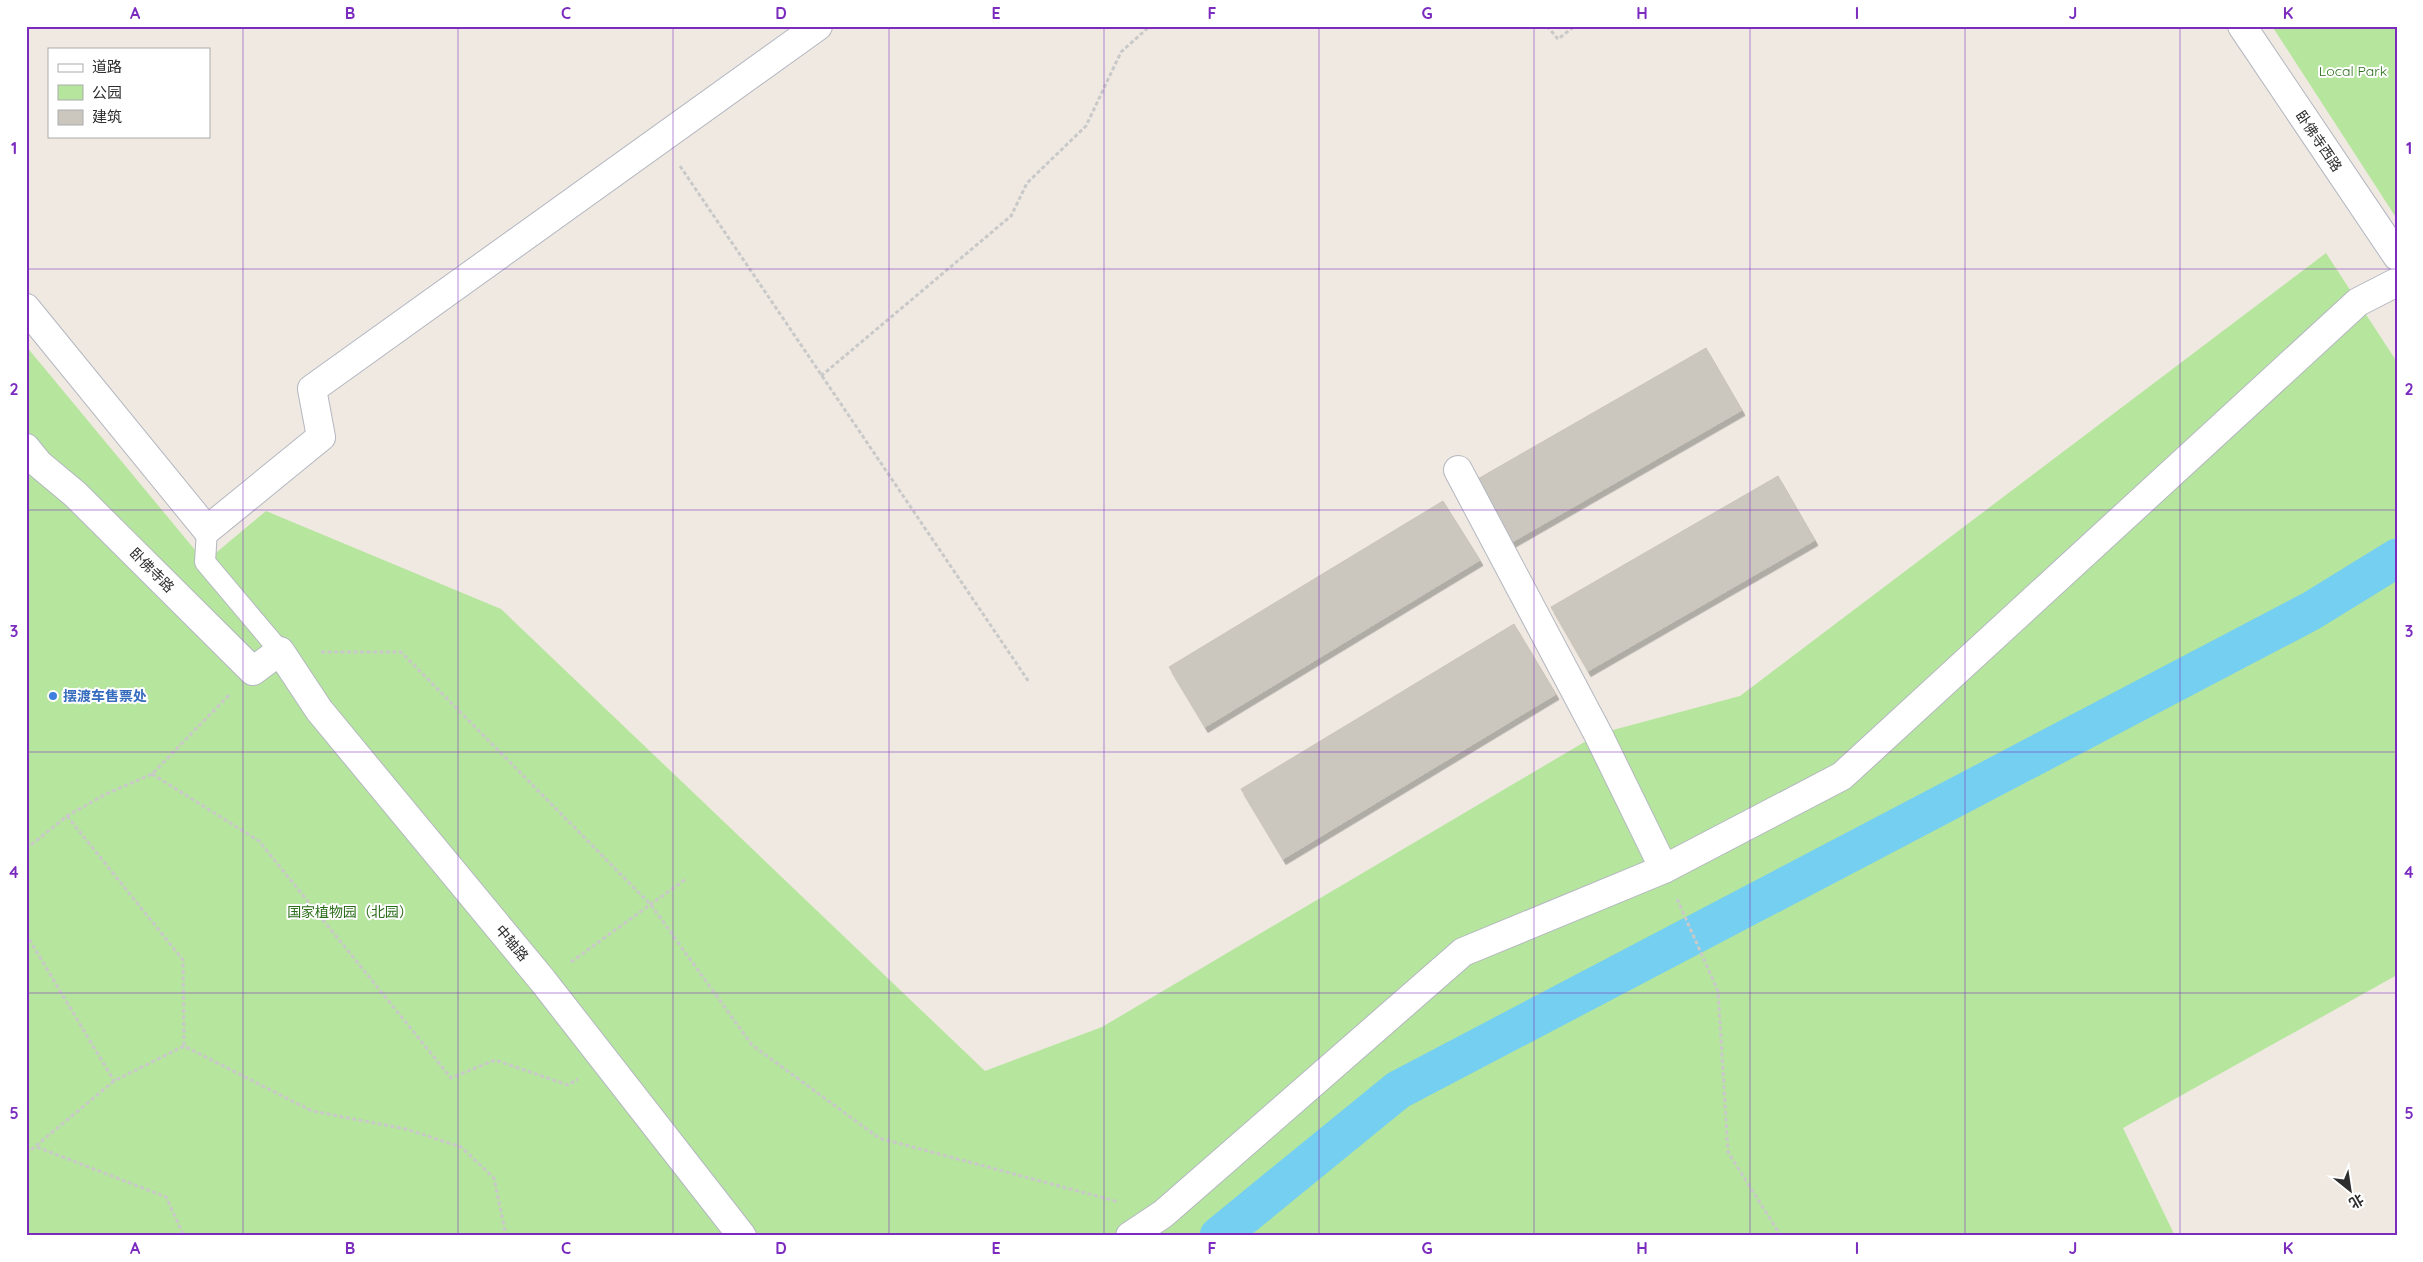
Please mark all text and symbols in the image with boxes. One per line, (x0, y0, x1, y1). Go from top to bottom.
text: A (130, 3, 141, 23)
text: B (345, 3, 355, 23)
text: C (561, 3, 571, 23)
text: D (775, 3, 787, 23)
text: E (991, 3, 1001, 23)
text: F (1208, 3, 1217, 23)
text: G (1421, 3, 1433, 23)
text: H (1636, 3, 1648, 23)
text: I (1855, 3, 1859, 23)
text: J (2069, 3, 2077, 23)
text: K (2283, 3, 2293, 23)
legend (48, 48, 210, 138)
text: 道路 (92, 57, 122, 76)
park label: Local Park (2319, 62, 2387, 80)
text: 公园 (92, 83, 122, 102)
text: 建筑 (92, 107, 122, 126)
street label: 卧佛寺西路 (2292, 107, 2346, 175)
text: 1 (11, 138, 17, 158)
text: 1 (2406, 138, 2412, 158)
text: 2 (9, 379, 19, 399)
text: 2 (2404, 379, 2414, 399)
street label: 卧佛寺路 (126, 544, 178, 596)
text: 3 (10, 621, 18, 641)
text: 3 (2405, 621, 2413, 641)
place label: 摆渡车售票处 (63, 687, 147, 705)
marker: 摆渡车售票处 (47, 690, 59, 702)
text: 4 (9, 862, 19, 882)
text: 4 (2404, 862, 2414, 882)
park label: 国家植物园（北园） (287, 903, 413, 921)
street label: 中轴路 (492, 921, 532, 965)
text: 5 (9, 1103, 19, 1123)
text: 5 (2404, 1103, 2414, 1123)
north arrow (2326, 1164, 2376, 1214)
text: 北 (2346, 1190, 2367, 1213)
text: A (130, 1238, 141, 1258)
text: B (345, 1238, 355, 1258)
text: C (561, 1238, 571, 1258)
text: D (775, 1238, 787, 1258)
text: E (991, 1238, 1001, 1258)
text: F (1208, 1238, 1217, 1258)
text: G (1421, 1238, 1433, 1258)
text: H (1636, 1238, 1648, 1258)
text: I (1855, 1238, 1859, 1258)
text: J (2069, 1238, 2077, 1258)
text: K (2283, 1238, 2293, 1258)

